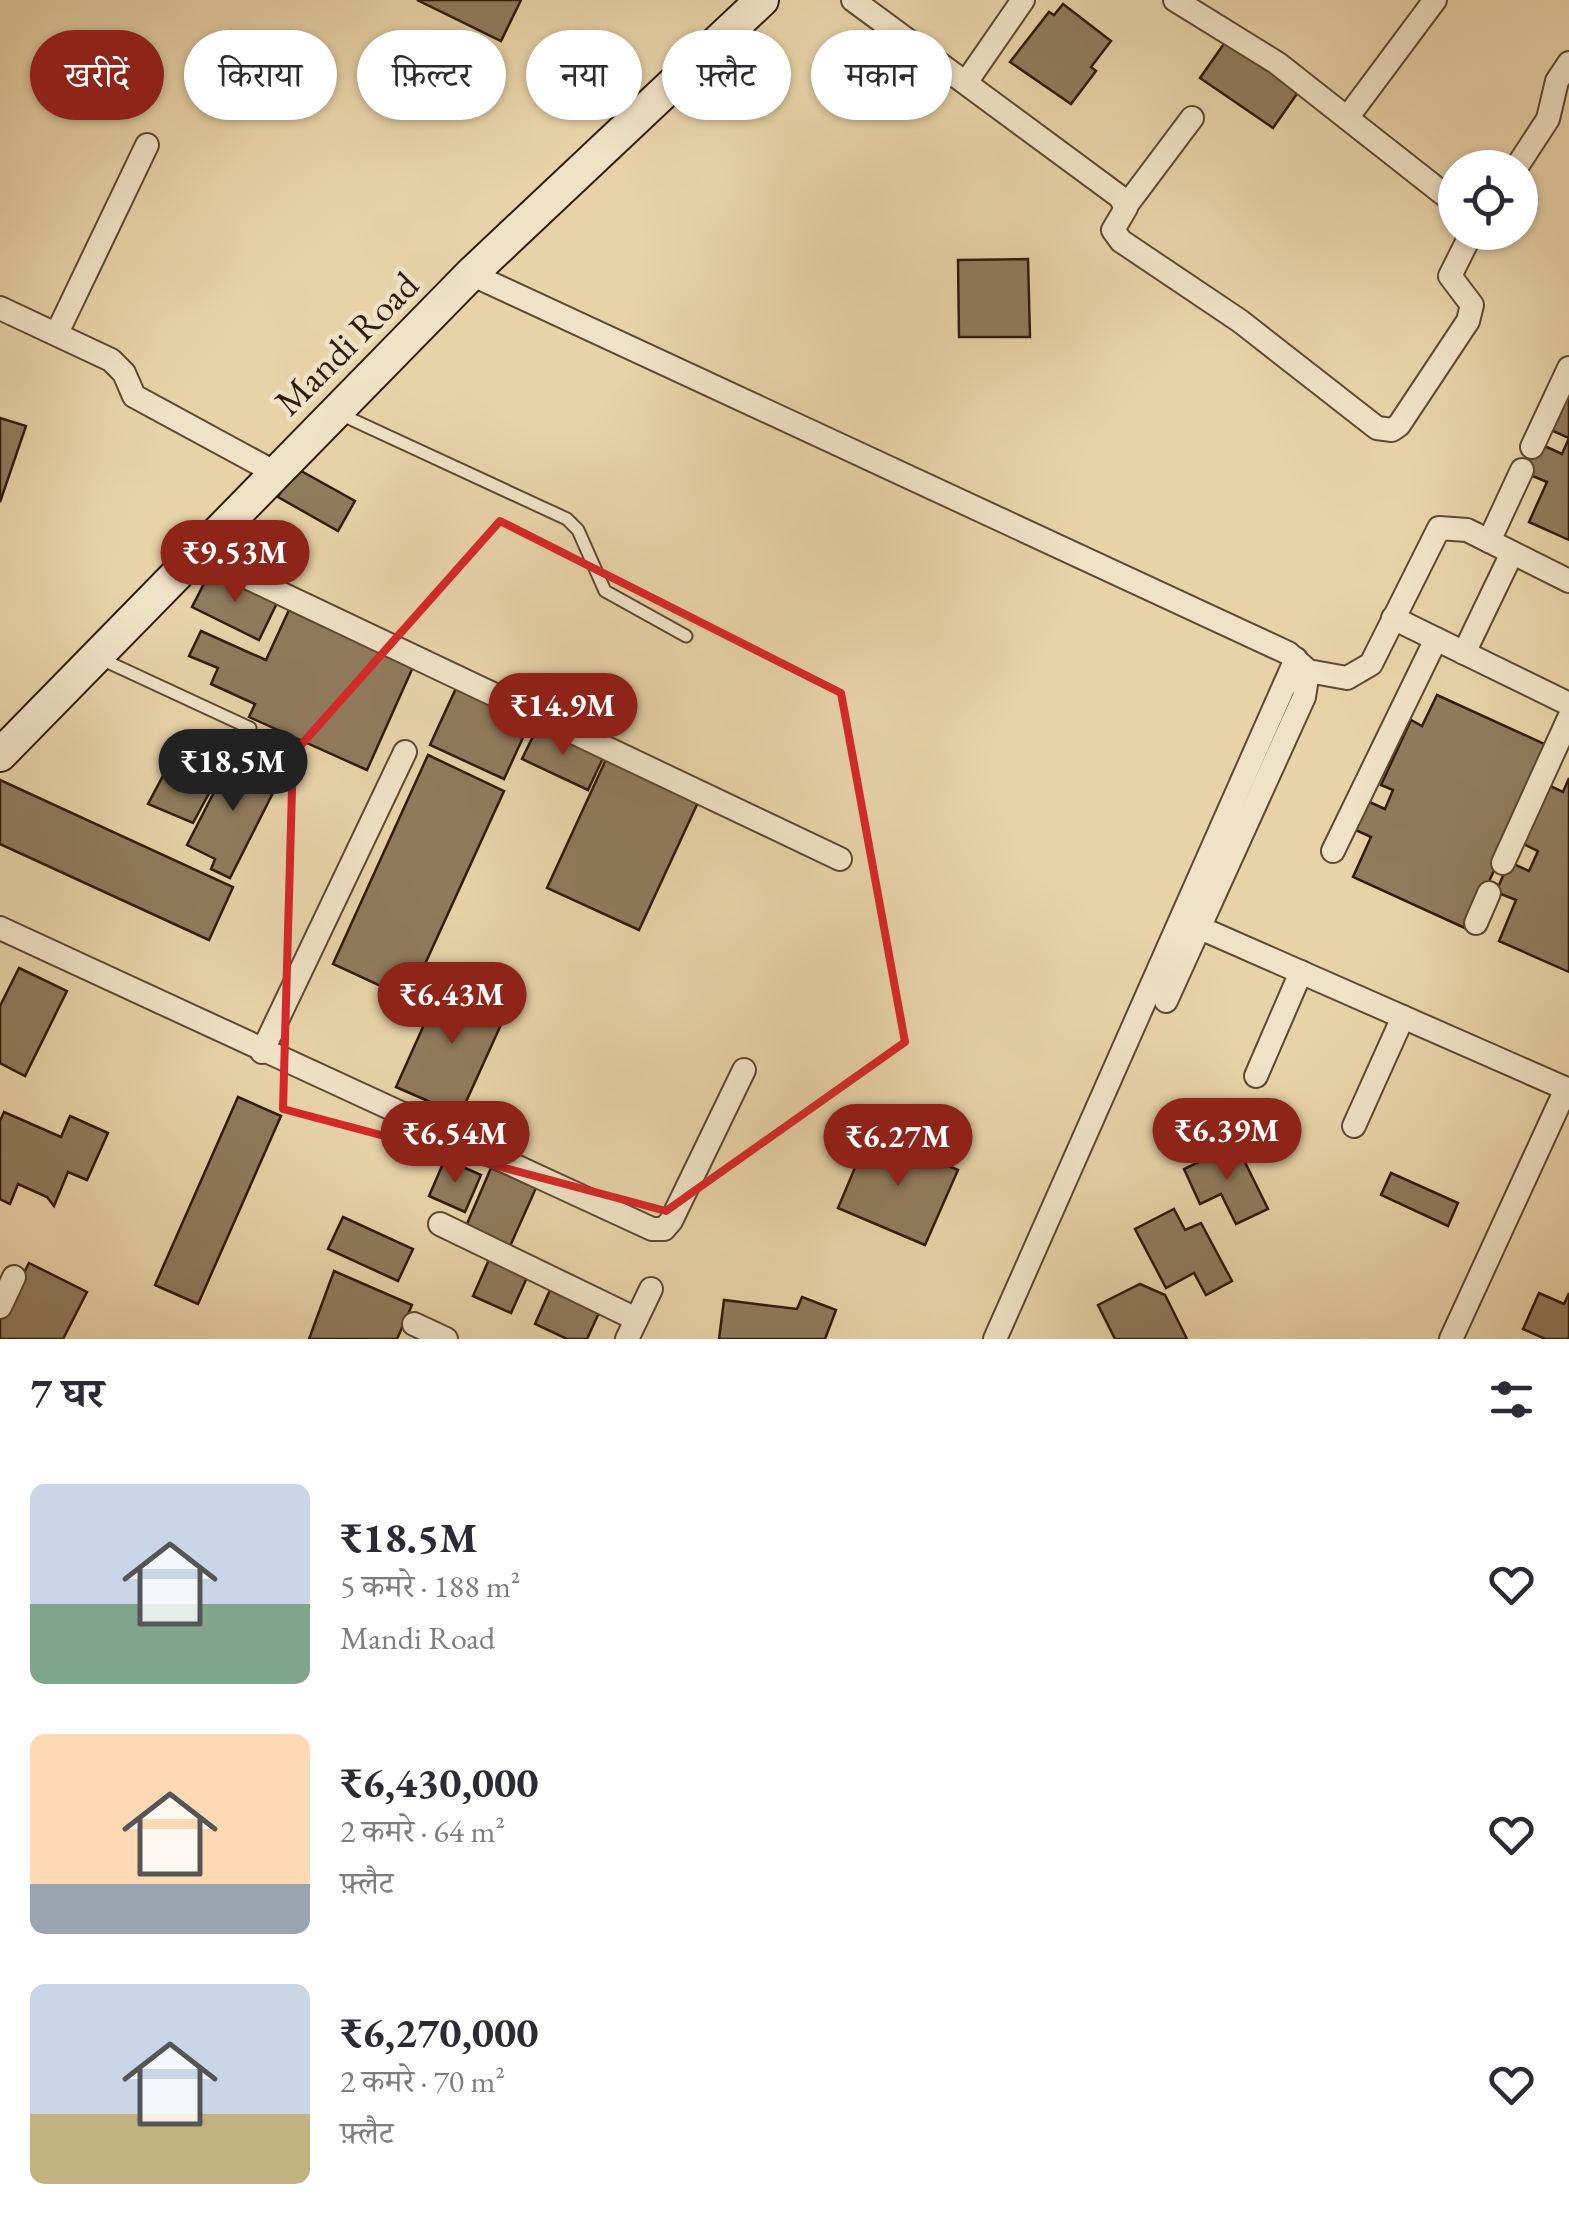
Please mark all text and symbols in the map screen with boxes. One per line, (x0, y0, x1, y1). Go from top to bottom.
chip: खरीदें (30, 30, 164, 120)
chip: किराया (184, 30, 337, 120)
chip: फ़िल्टर (357, 30, 506, 120)
chip: नया (526, 30, 642, 120)
chip: फ़्लैट (662, 30, 791, 120)
chip: मकान (811, 30, 952, 120)
map controls (1438, 150, 1538, 250)
button: locate (1438, 150, 1538, 250)
street label: Mandi Road (263, 260, 429, 426)
pin: ₹9.53M (154, 520, 316, 605)
text: ₹9.53M (183, 531, 287, 573)
pin: ₹14.9M (482, 673, 644, 758)
text: ₹14.9M (511, 684, 615, 726)
pin: ₹18.5M (152, 729, 314, 814)
text: ₹18.5M (181, 740, 285, 782)
pin: ₹6.43M (371, 962, 533, 1047)
text: ₹6.43M (400, 973, 504, 1015)
pin: ₹6.39M (1146, 1098, 1308, 1183)
pin: ₹6.54M (374, 1101, 536, 1186)
pin: ₹6.27M (817, 1104, 979, 1189)
text: ₹6.39M (1175, 1109, 1279, 1151)
text: ₹6.54M (403, 1112, 507, 1154)
text: ₹6.27M (846, 1115, 950, 1157)
text: 7 घर (30, 1365, 104, 1420)
icon: filters (1484, 1372, 1539, 1427)
text: ₹18.5M (340, 1510, 478, 1565)
icon: home (110, 1524, 230, 1644)
icon: heart (1484, 1557, 1539, 1612)
text: 5 कमरे · 188 m² (340, 1565, 520, 1607)
text: Mandi Road (340, 1617, 495, 1659)
text: ₹6,430,000 (340, 1755, 538, 1810)
icon: home (110, 1774, 230, 1894)
icon: heart (1484, 1807, 1539, 1862)
text: 2 कमरे · 64 m² (340, 1810, 505, 1852)
text: फ़्लैट (340, 1862, 393, 1904)
text: ₹6,270,000 (340, 2005, 538, 2060)
icon: home (110, 2024, 230, 2144)
icon: heart (1484, 2057, 1539, 2112)
text: 2 कमरे · 70 m² (340, 2060, 505, 2102)
text: फ़्लैट (340, 2112, 393, 2154)

